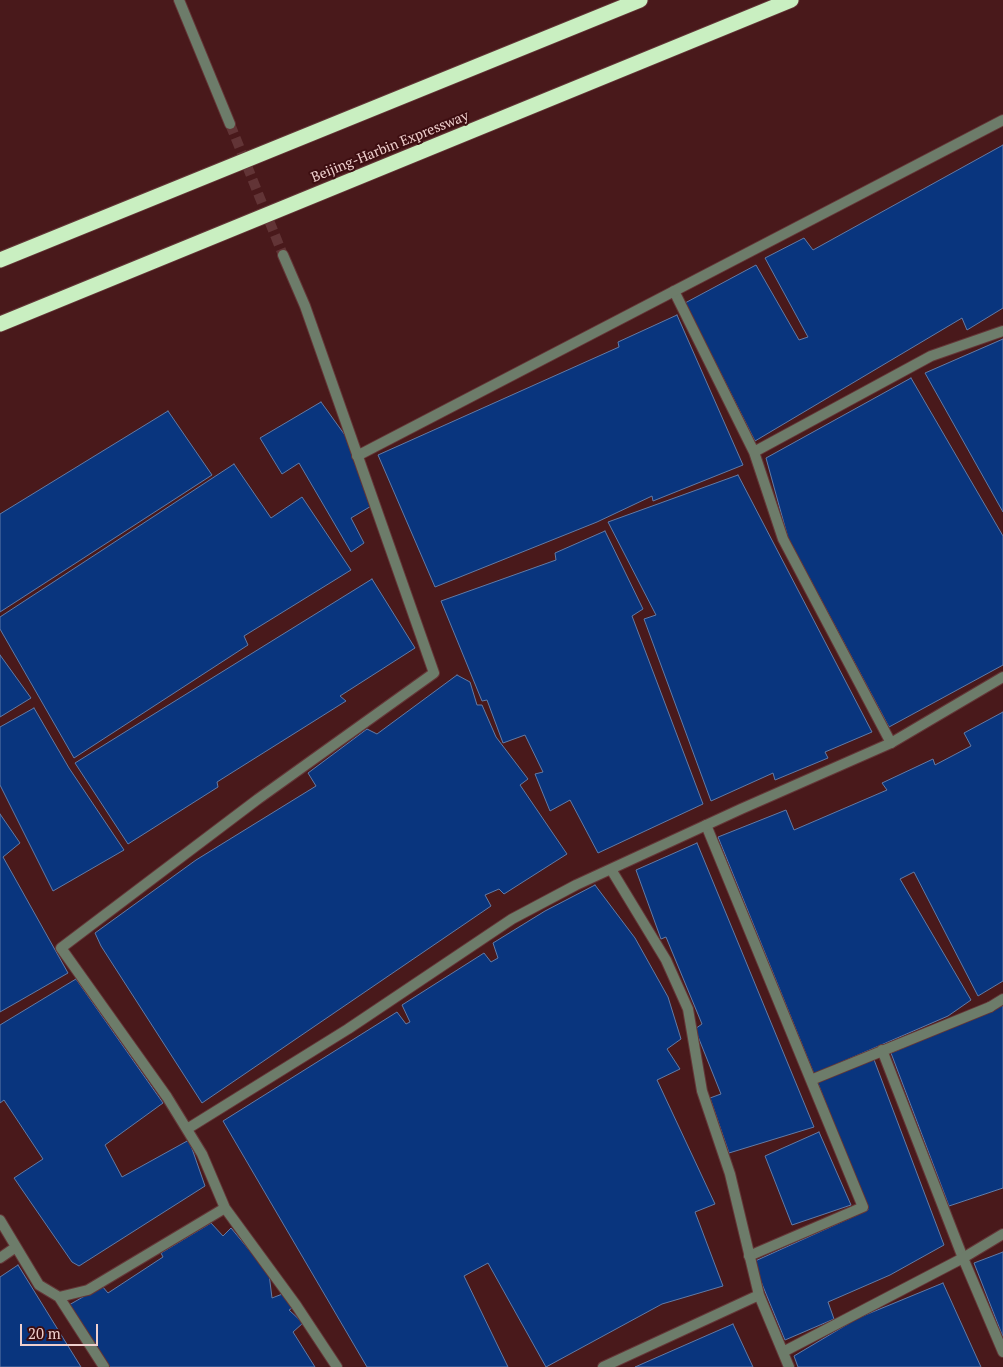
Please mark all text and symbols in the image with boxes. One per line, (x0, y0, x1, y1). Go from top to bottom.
street label: Beijing-Harbin Expressway (309, 108, 471, 186)
scale bar (22, 1314, 100, 1346)
text: 20 m (28, 1323, 61, 1343)

